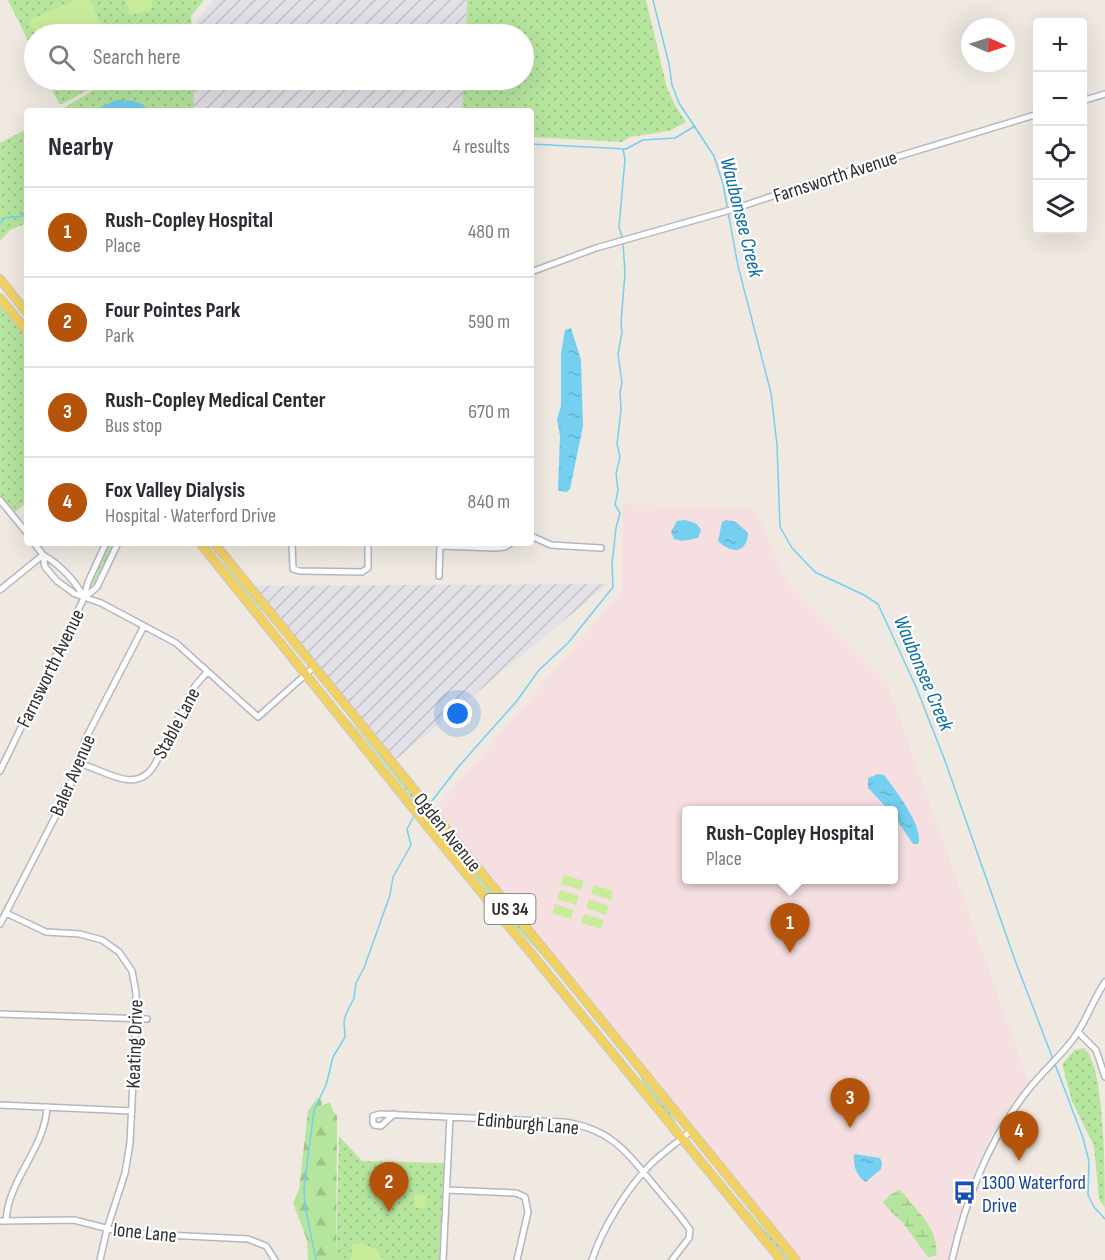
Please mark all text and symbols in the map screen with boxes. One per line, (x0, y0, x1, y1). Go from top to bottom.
north arrow (961, 18, 1015, 72)
map controls (1033, 18, 1087, 234)
button: + (1033, 18, 1087, 72)
search box (24, 24, 534, 90)
icon: search (45, 41, 78, 74)
text: Search here (93, 44, 180, 71)
button: − (1033, 72, 1087, 126)
button: locate (1033, 126, 1087, 180)
text: Nearby (48, 132, 114, 163)
text: 4 results (453, 135, 510, 159)
street label: Farnsworth Avenue (770, 146, 900, 208)
water label: Waubonsee Creek (715, 155, 769, 281)
button: layers (1033, 180, 1087, 234)
text: Rush-Copley Hospital (105, 207, 273, 234)
text: 1 (64, 220, 71, 244)
text: 480 m (468, 220, 510, 244)
text: Place (105, 234, 141, 258)
text: Four Pointes Park (105, 297, 240, 324)
text: 2 (63, 310, 72, 334)
text: 590 m (468, 310, 510, 334)
text: Park (105, 324, 134, 348)
text: Rush-Copley Medical Center (105, 387, 326, 414)
text: 3 (63, 400, 72, 424)
text: 670 m (468, 400, 510, 424)
text: Bus stop (105, 414, 162, 438)
text: Fox Valley Dialysis (105, 477, 245, 504)
text: 4 (63, 490, 72, 514)
text: 840 m (468, 490, 510, 514)
text: Hospital · Waterford Drive (105, 504, 276, 528)
street label: Farnsworth Avenue (12, 605, 90, 731)
water label: Waubonsee Creek (888, 612, 959, 736)
street label: Stable Lane (148, 684, 206, 763)
your location (443, 699, 472, 728)
street label: Baler Avenue (45, 731, 101, 820)
street label: Ogden Avenue (408, 788, 486, 877)
popup (682, 806, 898, 884)
text: Rush-Copley Hospital (706, 820, 874, 847)
text: Place (706, 847, 742, 871)
road number: US 34 (484, 894, 536, 924)
pin: 1 (770, 904, 810, 953)
street label: Keating Drive (121, 999, 149, 1089)
pin: 3 (830, 1078, 870, 1128)
street label: Edinburgh Lane (476, 1108, 580, 1140)
pin: 4 (1000, 1112, 1038, 1161)
pin: 2 (370, 1162, 408, 1212)
place label: 1300 Waterford Drive (982, 1171, 1086, 1218)
bus stop icon: 1300 Waterford Drive (951, 1180, 977, 1206)
street label: Ione Lane (112, 1218, 178, 1248)

